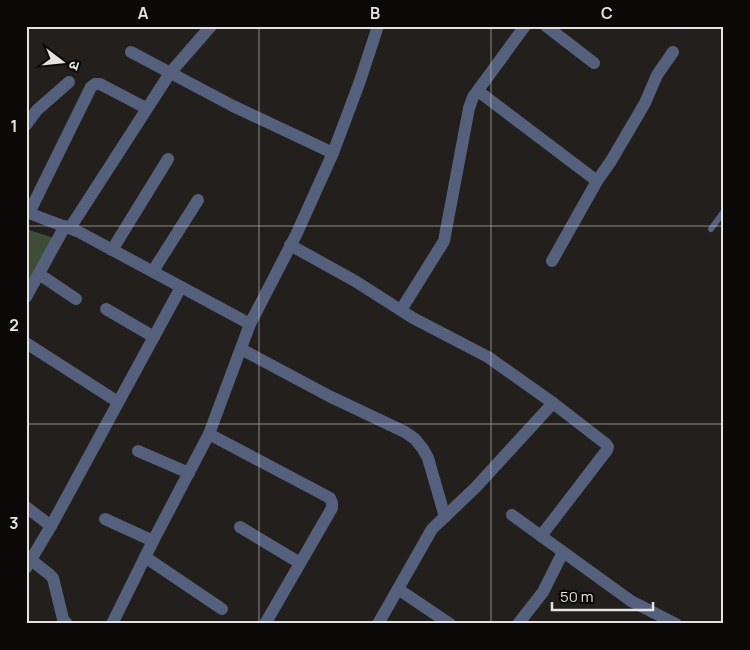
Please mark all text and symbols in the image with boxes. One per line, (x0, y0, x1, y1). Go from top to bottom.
text: A (138, 2, 149, 24)
text: B (370, 2, 380, 24)
text: C (601, 2, 613, 24)
north arrow (38, 38, 88, 88)
text: उ (64, 59, 85, 73)
text: 1 (10, 115, 18, 137)
text: 2 (9, 314, 19, 336)
text: 3 (9, 512, 19, 534)
scale bar (552, 580, 654, 612)
text: 50 m (560, 586, 594, 607)

